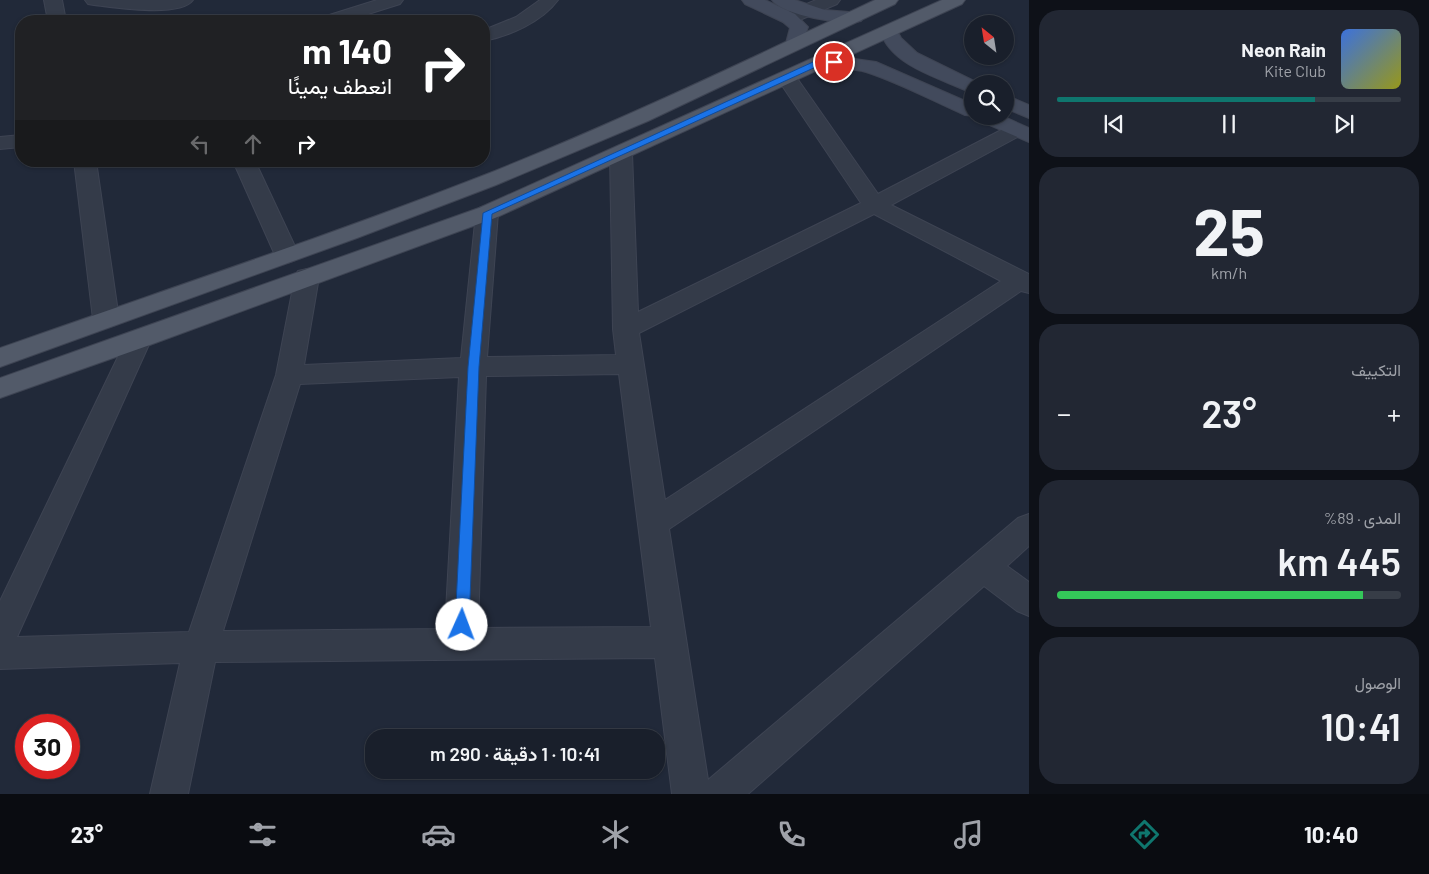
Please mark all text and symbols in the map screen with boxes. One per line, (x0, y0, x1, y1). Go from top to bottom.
north arrow (964, 15, 1014, 65)
map controls (964, 15, 1014, 125)
text: 140 m (302, 29, 392, 71)
icon: right (410, 35, 475, 100)
text: Neon Rain (1241, 38, 1326, 61)
pin (813, 41, 855, 83)
icon: arrive (820, 48, 848, 76)
text: Kite Club (1264, 61, 1326, 80)
text: انعطف يمينًا (288, 72, 392, 98)
button: search (964, 75, 1014, 125)
icon: previous (1100, 110, 1128, 138)
icon: pause (1215, 110, 1243, 138)
icon: next (1330, 110, 1358, 138)
icon: left (186, 130, 214, 158)
icon: ahead (239, 130, 267, 158)
icon: right (292, 130, 320, 158)
text: 25 (1193, 191, 1265, 269)
text: km/h (1211, 263, 1247, 282)
text: التكييف (1351, 360, 1401, 379)
text: 23° (1201, 390, 1257, 436)
text: − (1057, 396, 1071, 430)
text: + (1387, 396, 1401, 430)
text: المدى · 89% (1324, 508, 1401, 527)
text: 445 km (1277, 538, 1401, 584)
position arrow (435, 598, 487, 650)
text: الوصول (1355, 673, 1401, 692)
text: 10:41 (1320, 703, 1401, 749)
speed limit sign: 30 (15, 714, 80, 779)
text: 10:41 · 1 دقيقة · 290 m (430, 742, 600, 765)
icon: filters (245, 817, 280, 852)
icon: car (421, 817, 456, 852)
icon: climate (598, 817, 633, 852)
icon: phone (774, 817, 809, 852)
icon: music (951, 817, 986, 852)
icon: directions (1127, 817, 1162, 852)
text: 23° (71, 821, 103, 847)
text: 10:40 (1304, 821, 1358, 847)

